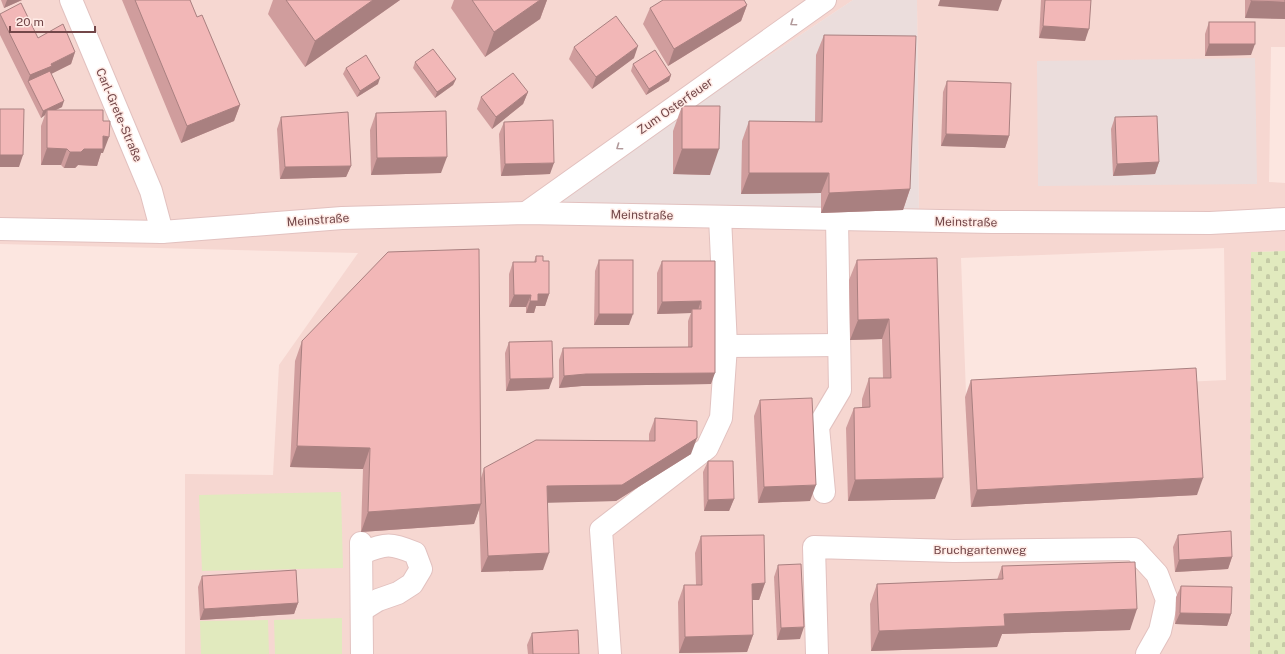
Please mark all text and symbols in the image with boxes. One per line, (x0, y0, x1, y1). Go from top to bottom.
scale bar (10, 8, 95, 34)
text: 20 m (16, 15, 44, 29)
one-way arrow (791, 18, 798, 25)
street label: Carl-Grete-Straße (93, 66, 145, 164)
street label: Zum Osterfeuer (635, 75, 716, 137)
one-way arrow (616, 142, 623, 150)
street label: Meinstraße (610, 207, 674, 223)
street label: Meinstraße (286, 211, 350, 229)
street label: Meinstraße (934, 214, 998, 230)
street label: Bruchgartenweg (933, 543, 1027, 557)

